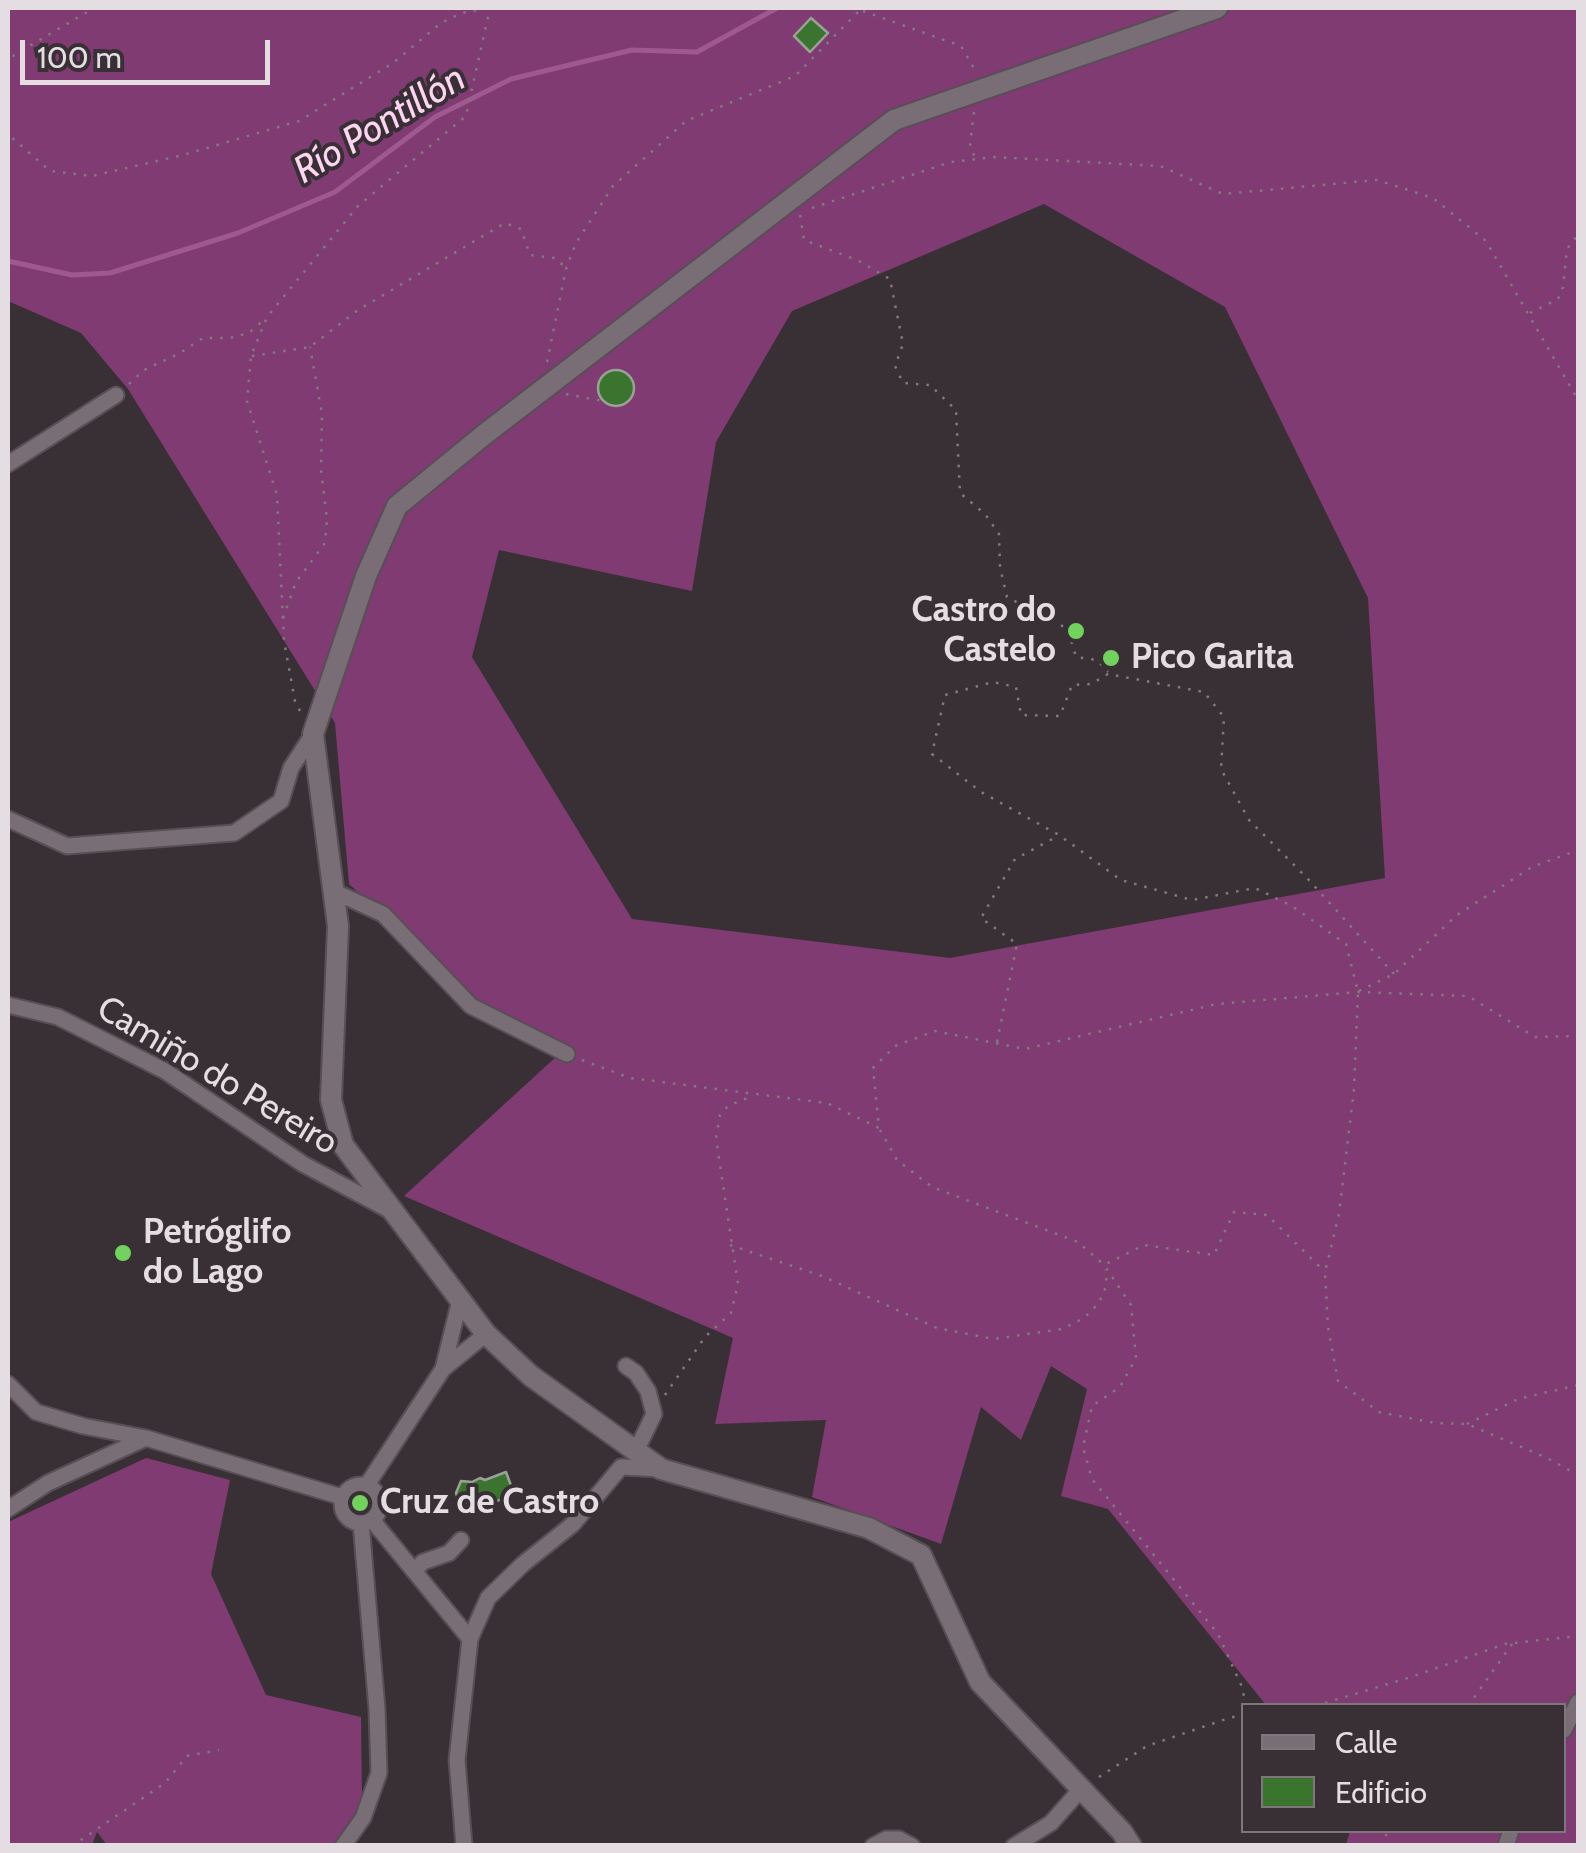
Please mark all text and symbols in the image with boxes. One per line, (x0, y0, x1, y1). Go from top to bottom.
scale bar (25, 20, 275, 82)
text: 100 m (37, 39, 122, 76)
water label: Río Pontillón (286, 56, 474, 194)
place label: Castro do Castelo (911, 590, 1056, 672)
marker: Castro do Castelo (1065, 620, 1087, 642)
place label: Pico Garita (1131, 637, 1294, 679)
marker: Pico Garita (1100, 647, 1122, 669)
street label: Camiño do Pereiro (89, 988, 345, 1164)
place label: Petróglifo do Lago (143, 1212, 292, 1294)
marker: Petróglifo do Lago (112, 1242, 134, 1264)
place label: Cruz de Castro (380, 1482, 599, 1524)
marker: Cruz de Castro (349, 1492, 371, 1514)
legend (1241, 1703, 1566, 1833)
text: Calle (1335, 1724, 1397, 1761)
text: Edificio (1335, 1774, 1427, 1811)

